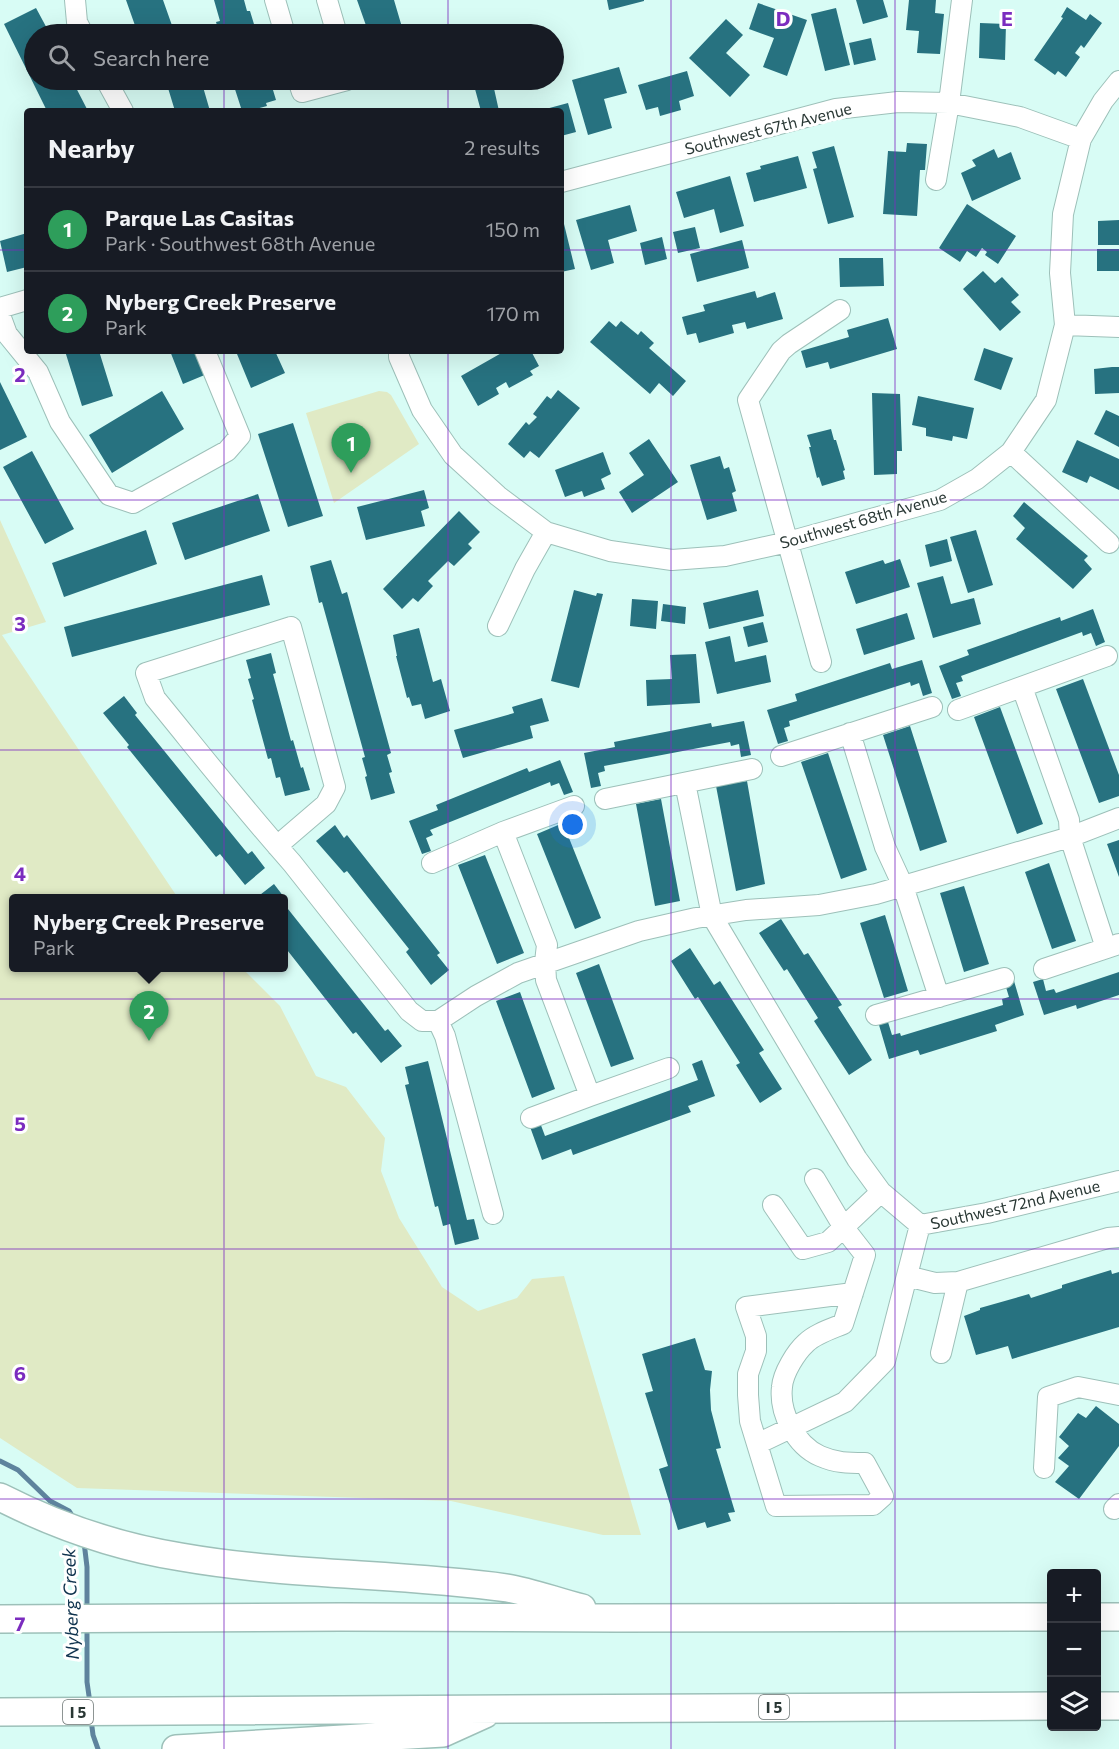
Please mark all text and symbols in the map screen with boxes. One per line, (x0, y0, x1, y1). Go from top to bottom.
text: D (776, 6, 790, 30)
text: E (1001, 6, 1013, 30)
search box (24, 24, 564, 90)
icon: search (45, 41, 78, 74)
text: Search here (93, 44, 209, 71)
street label: Southwest 67th Avenue (683, 98, 853, 158)
text: Nearby (48, 132, 135, 163)
text: 2 results (464, 135, 540, 159)
text: Parque Las Casitas (105, 204, 294, 231)
text: 1 (63, 217, 72, 241)
text: 150 m (486, 217, 540, 241)
text: Park · Southwest 68th Avenue (105, 231, 375, 255)
text: Nyberg Creek Preserve (105, 288, 336, 315)
text: 2 (62, 301, 73, 325)
text: 170 m (487, 301, 540, 325)
text: Park (105, 315, 147, 339)
text: 2 (14, 362, 26, 386)
pin: 1 (332, 424, 370, 473)
street label: Southwest 68th Avenue (777, 486, 949, 552)
text: 3 (14, 611, 26, 635)
your location (558, 810, 587, 839)
text: 4 (14, 861, 26, 885)
popup (9, 894, 288, 972)
text: Nyberg Creek Preserve (33, 908, 264, 935)
text: Park (33, 935, 75, 959)
pin: 2 (130, 992, 168, 1041)
text: 5 (14, 1111, 26, 1135)
street label: Southwest 72nd Avenue (928, 1175, 1102, 1233)
text: 6 (14, 1361, 26, 1385)
water label: Nyberg Creek (57, 1547, 83, 1660)
map controls (1047, 1569, 1101, 1731)
button: + (1047, 1569, 1101, 1623)
text: 7 (15, 1611, 26, 1635)
button: − (1047, 1623, 1101, 1677)
button: layers (1047, 1677, 1101, 1731)
road number: I 5 (759, 1695, 789, 1719)
road number: I 5 (63, 1700, 93, 1724)

